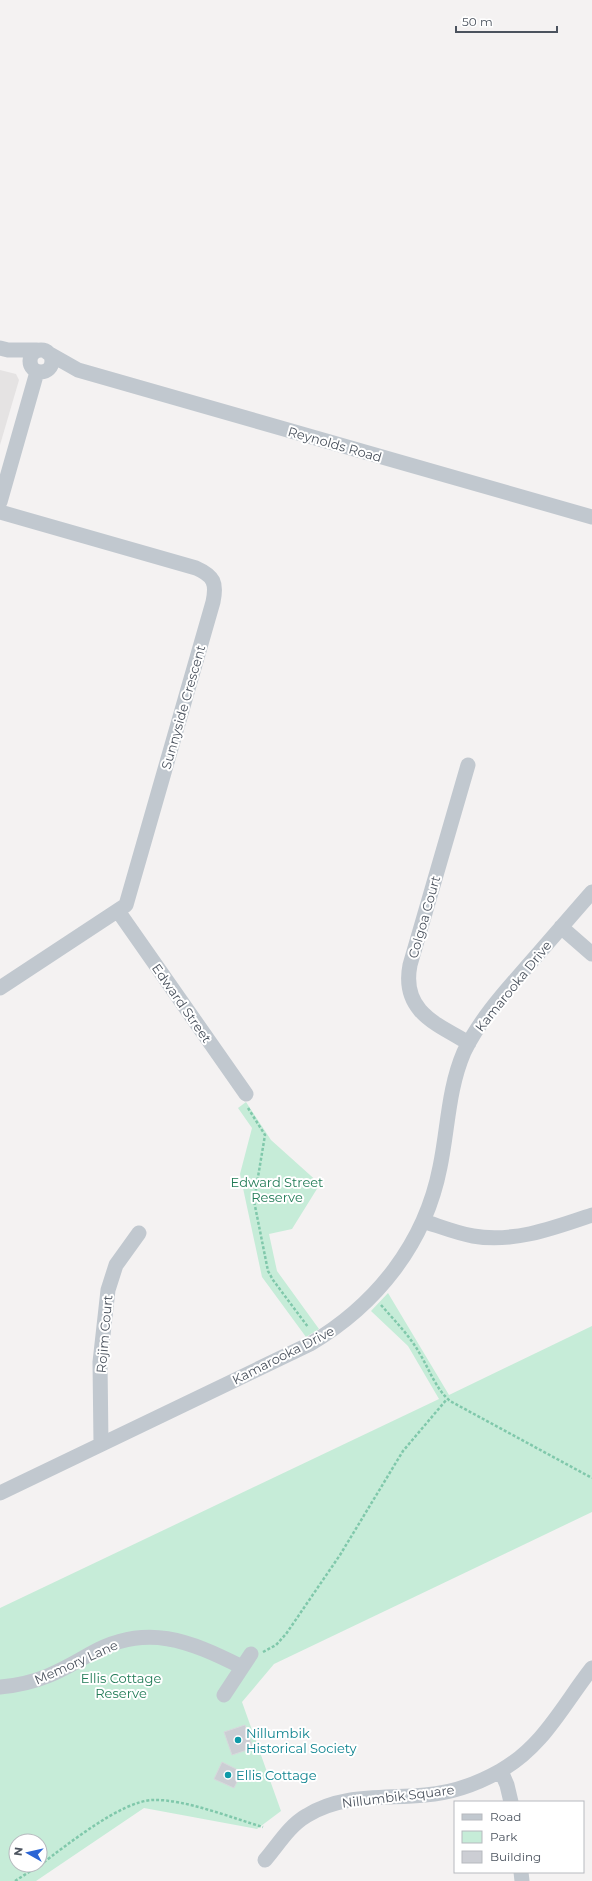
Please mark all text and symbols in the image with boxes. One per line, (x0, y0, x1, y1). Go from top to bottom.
scale bar (456, 8, 557, 34)
text: 50 m (462, 14, 493, 29)
street label: Reynolds Road (286, 423, 384, 465)
street label: Sunnyside Crescent (158, 643, 208, 771)
street label: Colgoa Court (405, 874, 443, 960)
street label: Kamarooka Drive (471, 937, 555, 1035)
street label: Edward Street (149, 960, 215, 1046)
park label: Edward Street Reserve (231, 1174, 323, 1205)
street label: Rojim Court (93, 1294, 115, 1374)
street label: Kamarooka Drive (229, 1322, 337, 1388)
street label: Memory Lane (32, 1636, 120, 1688)
park label: Ellis Cottage Reserve (81, 1670, 161, 1701)
place label: Nillumbik Historical Society (246, 1725, 358, 1756)
marker: Nillumbik Historical Society (233, 1735, 243, 1745)
place label: Ellis Cottage (236, 1767, 317, 1783)
marker: Ellis Cottage (223, 1770, 233, 1780)
street label: Nillumbik Square (341, 1781, 455, 1811)
legend (454, 1801, 584, 1873)
text: Road (490, 1809, 521, 1824)
text: Park (490, 1829, 518, 1844)
north arrow (8, 1833, 48, 1873)
text: N (11, 1846, 26, 1857)
text: Building (490, 1849, 541, 1864)

